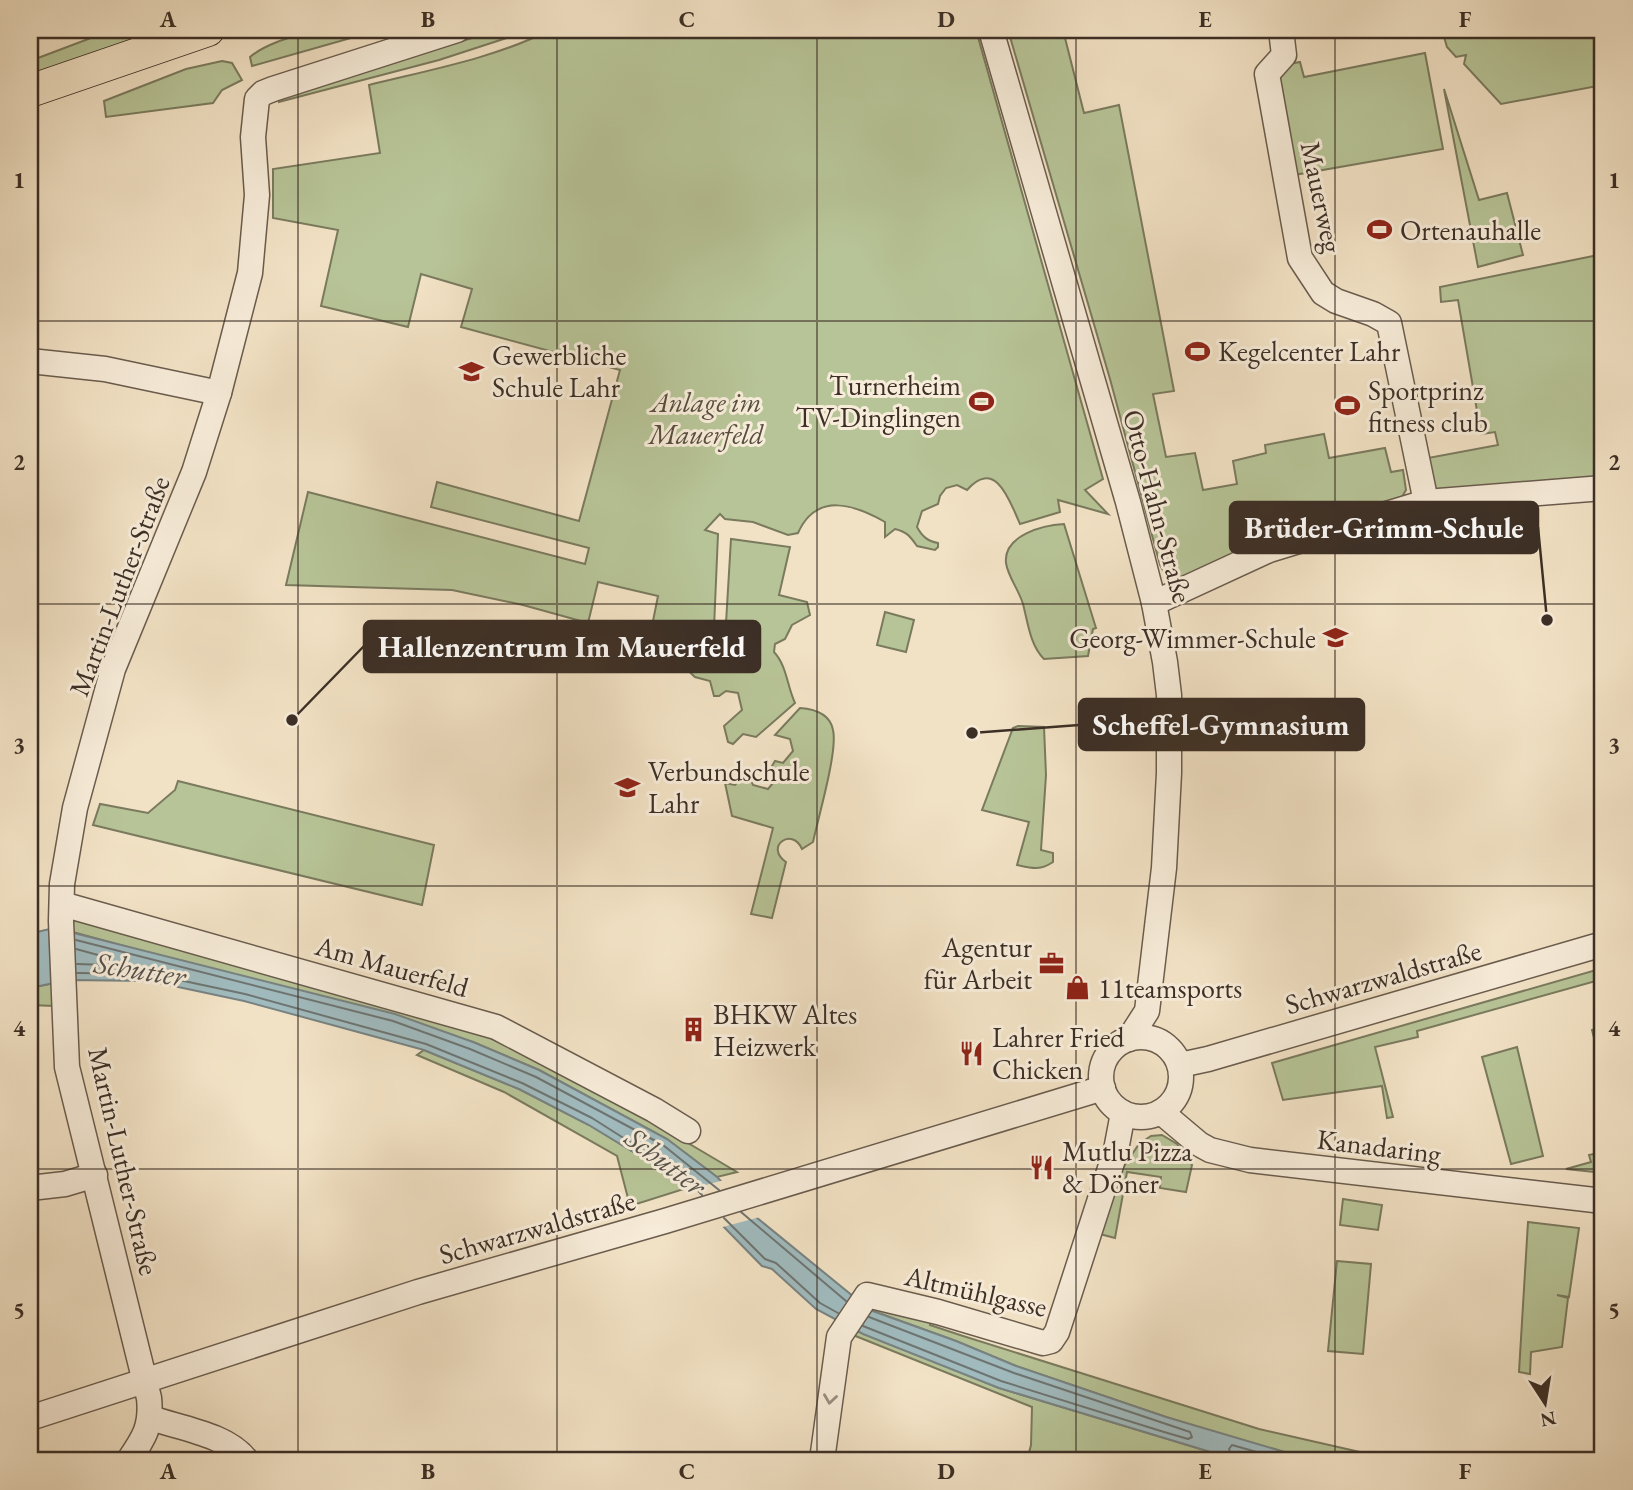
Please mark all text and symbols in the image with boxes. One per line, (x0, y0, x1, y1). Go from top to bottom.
text: A (159, 4, 177, 34)
text: B (421, 4, 435, 34)
text: C (679, 4, 695, 34)
text: D (937, 4, 955, 34)
text: E (1198, 4, 1212, 34)
text: F (1459, 4, 1472, 34)
street label: Mauerweg (1293, 138, 1351, 257)
text: 1 (13, 165, 25, 195)
text: 1 (1608, 165, 1620, 195)
place label: Ortenauhalle (1400, 212, 1541, 248)
sports icon: Ortenauhalle (1366, 216, 1394, 244)
place label: Kegelcenter Lahr (1218, 333, 1401, 369)
place label: Gewerbliche Schule Lahr (492, 337, 626, 405)
sports icon: Kegelcenter Lahr (1184, 337, 1212, 365)
school or university icon: Gewerbliche Schule Lahr (458, 357, 486, 385)
place label: Turnerheim TV-Dinglingen (795, 367, 961, 435)
place label: Sportprinz fitness club (1368, 372, 1488, 440)
park label: Anlage im Mauerfeld (646, 384, 764, 452)
sports icon: Turnerheim TV-Dinglingen (967, 387, 995, 415)
sports icon: Sportprinz fitness club (1334, 392, 1362, 420)
street label: Otto-Hahn-Straße (1115, 405, 1201, 607)
text: 2 (13, 447, 25, 477)
text: 2 (1608, 447, 1620, 477)
street label: Martin-Luther-Straße (60, 471, 178, 701)
callout: Brüder-Grimm-Schule (1230, 502, 1538, 553)
text: Brüder-Grimm-Schule (1244, 508, 1524, 547)
place label: Georg-Wimmer-Schule (1069, 620, 1316, 656)
callout: Hallenzentrum Im Mauerfeld (364, 621, 760, 672)
school or university icon: Georg-Wimmer-Schule (1322, 624, 1350, 652)
text: Hallenzentrum Im Mauerfeld (378, 627, 746, 666)
callout: Scheffel-Gymnasium (1079, 699, 1364, 750)
text: Scheffel-Gymnasium (1093, 705, 1349, 744)
text: 3 (13, 730, 25, 760)
text: 3 (1608, 730, 1620, 760)
place label: Verbundschule Lahr (648, 753, 810, 821)
school or university icon: Verbundschule Lahr (614, 773, 642, 801)
street label: Am Mauerfeld (310, 927, 474, 1005)
place label: Agentur für Arbeit (924, 929, 1033, 997)
street label: Schwarzwaldstraße (1281, 932, 1485, 1022)
water label: Schutter (91, 942, 190, 996)
office icon: Agentur für Arbeit (1038, 949, 1066, 977)
place label: 11teamsports (1098, 970, 1242, 1006)
shop icon: 11teamsports (1064, 974, 1092, 1002)
place label: BHKW Altes Heizwerk (713, 996, 857, 1064)
text: 4 (13, 1013, 26, 1043)
text: 4 (1608, 1013, 1621, 1043)
building icon: BHKW Altes Heizwerk (679, 1016, 707, 1044)
place label: Lahrer Fried Chicken (992, 1019, 1125, 1087)
restaurant icon: Lahrer Fried Chicken (958, 1039, 986, 1067)
street label: Martin-Luther-Straße (80, 1043, 168, 1279)
water label: Schutter (617, 1117, 716, 1205)
street label: Kanadaring (1315, 1121, 1444, 1172)
place label: Mutlu Pizza & Döner (1062, 1133, 1193, 1201)
restaurant icon: Mutlu Pizza & Döner (1028, 1153, 1056, 1181)
street label: Schwarzwaldstraße (435, 1182, 639, 1272)
street label: Altmühlgasse (900, 1257, 1051, 1325)
text: 5 (13, 1295, 25, 1325)
text: 5 (1608, 1295, 1620, 1325)
north arrow (1510, 1368, 1580, 1438)
one-way arrow (823, 1393, 838, 1404)
text: N (1538, 1405, 1559, 1433)
text: A (159, 1456, 177, 1486)
text: B (421, 1456, 435, 1486)
text: C (679, 1456, 695, 1486)
text: D (937, 1456, 955, 1486)
text: E (1198, 1456, 1212, 1486)
text: F (1459, 1456, 1472, 1486)

